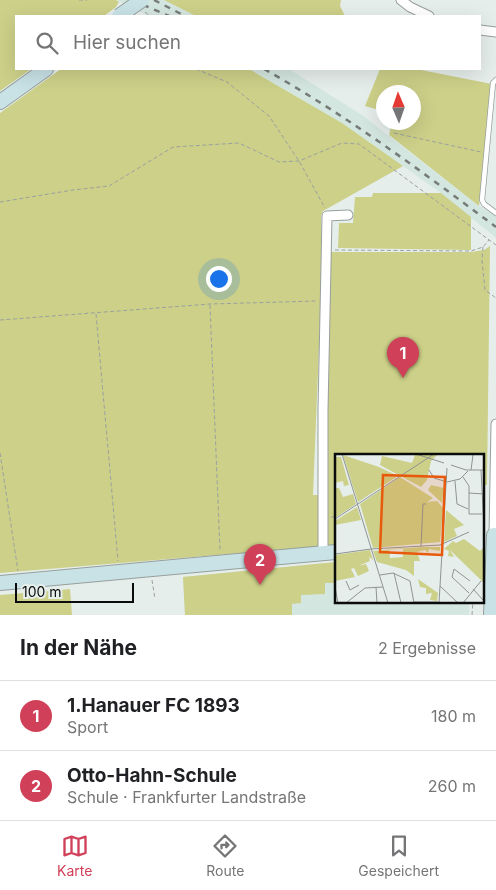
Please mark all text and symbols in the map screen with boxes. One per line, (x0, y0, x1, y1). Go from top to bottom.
search box (15, 15, 481, 70)
icon: search (33, 29, 61, 57)
text: Hier suchen (73, 31, 181, 54)
north arrow (376, 85, 421, 130)
your location (206, 266, 232, 292)
pin: 1 (387, 337, 419, 378)
inset map (335, 454, 484, 602)
pin: 2 (244, 544, 276, 585)
scale bar (15, 580, 134, 603)
text: 100 m (22, 583, 62, 600)
text: In der Nähe (20, 635, 137, 660)
text: 2 Ergebnisse (378, 638, 476, 658)
text: 1.Hanauer FC 1893 (67, 694, 240, 717)
text: 1 (33, 706, 39, 726)
text: 180 m (431, 706, 476, 726)
text: Sport (67, 717, 108, 737)
text: Otto-Hahn-Schule (67, 764, 237, 787)
text: 2 (31, 776, 41, 796)
text: 260 m (428, 776, 476, 796)
text: Schule · Frankfurter Landstraße (67, 787, 306, 807)
tab: Karte (57, 832, 92, 879)
tab: Route (206, 832, 244, 879)
tab: Gespeichert (358, 832, 439, 879)

